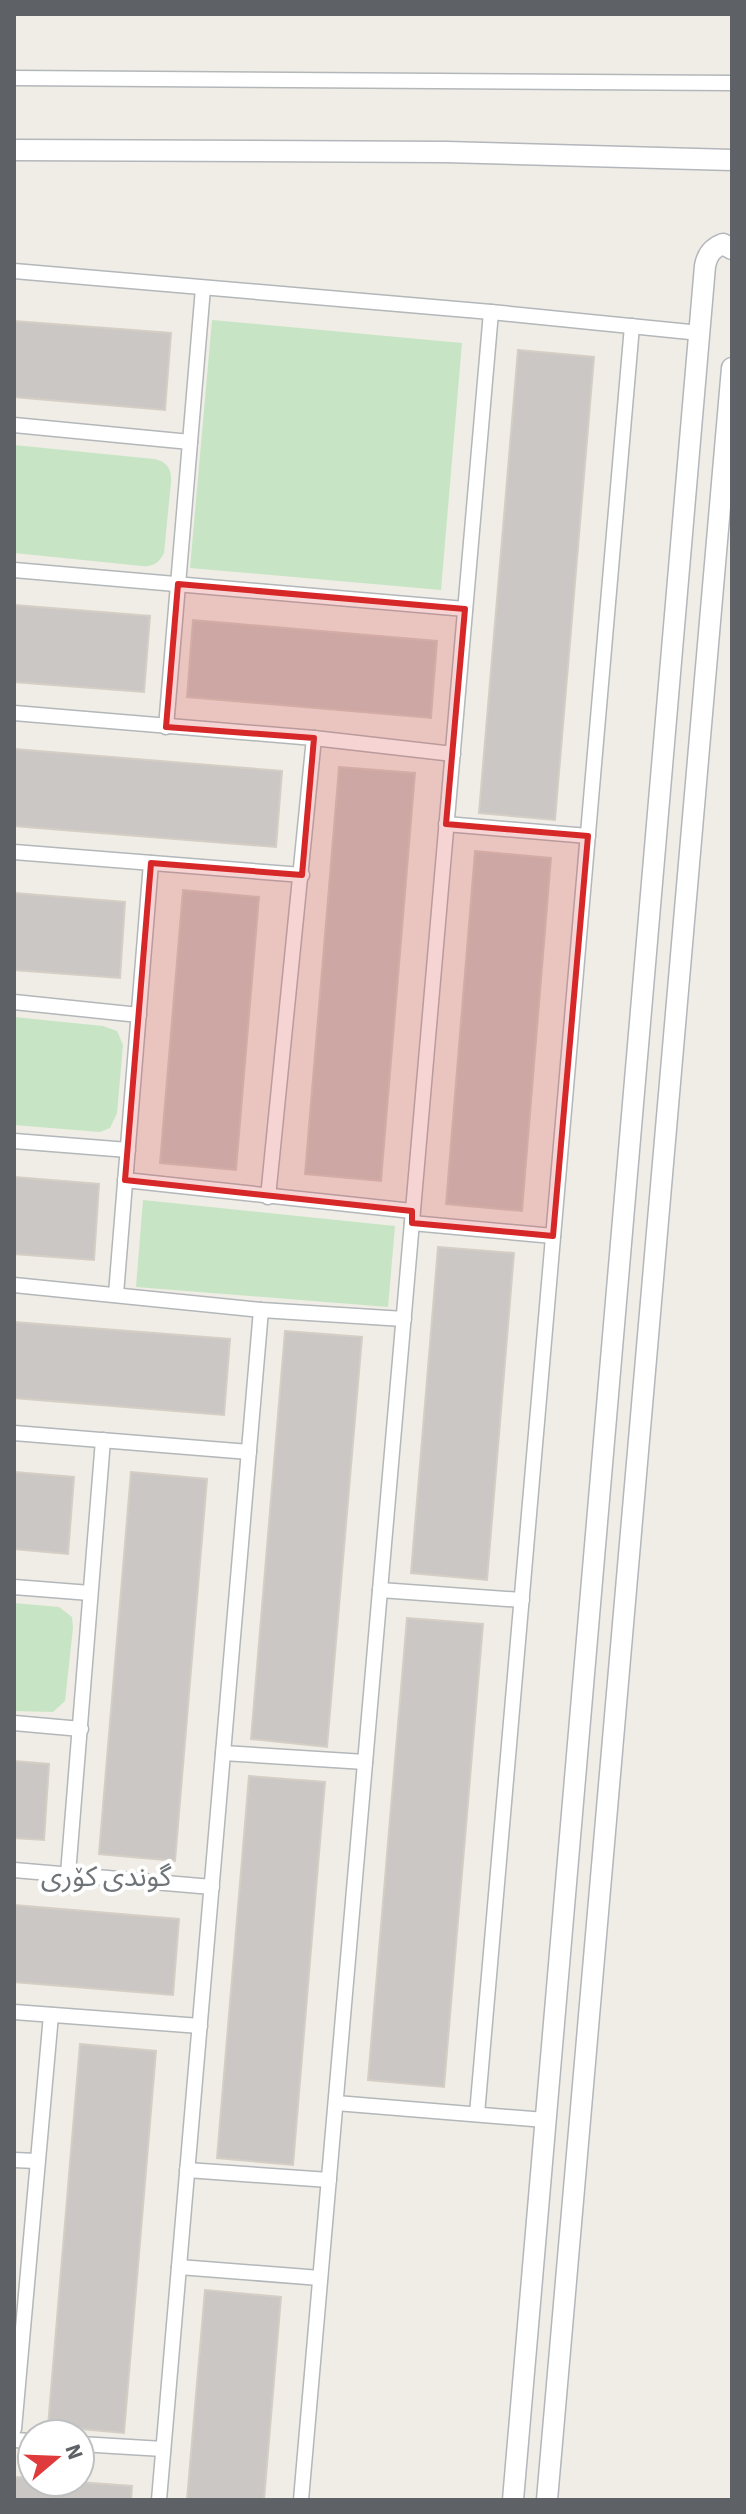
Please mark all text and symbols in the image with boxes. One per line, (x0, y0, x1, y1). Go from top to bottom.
district label: گوندی کۆری (41, 1857, 172, 1897)
north arrow (16, 2418, 96, 2498)
text: N (56, 2440, 91, 2464)

